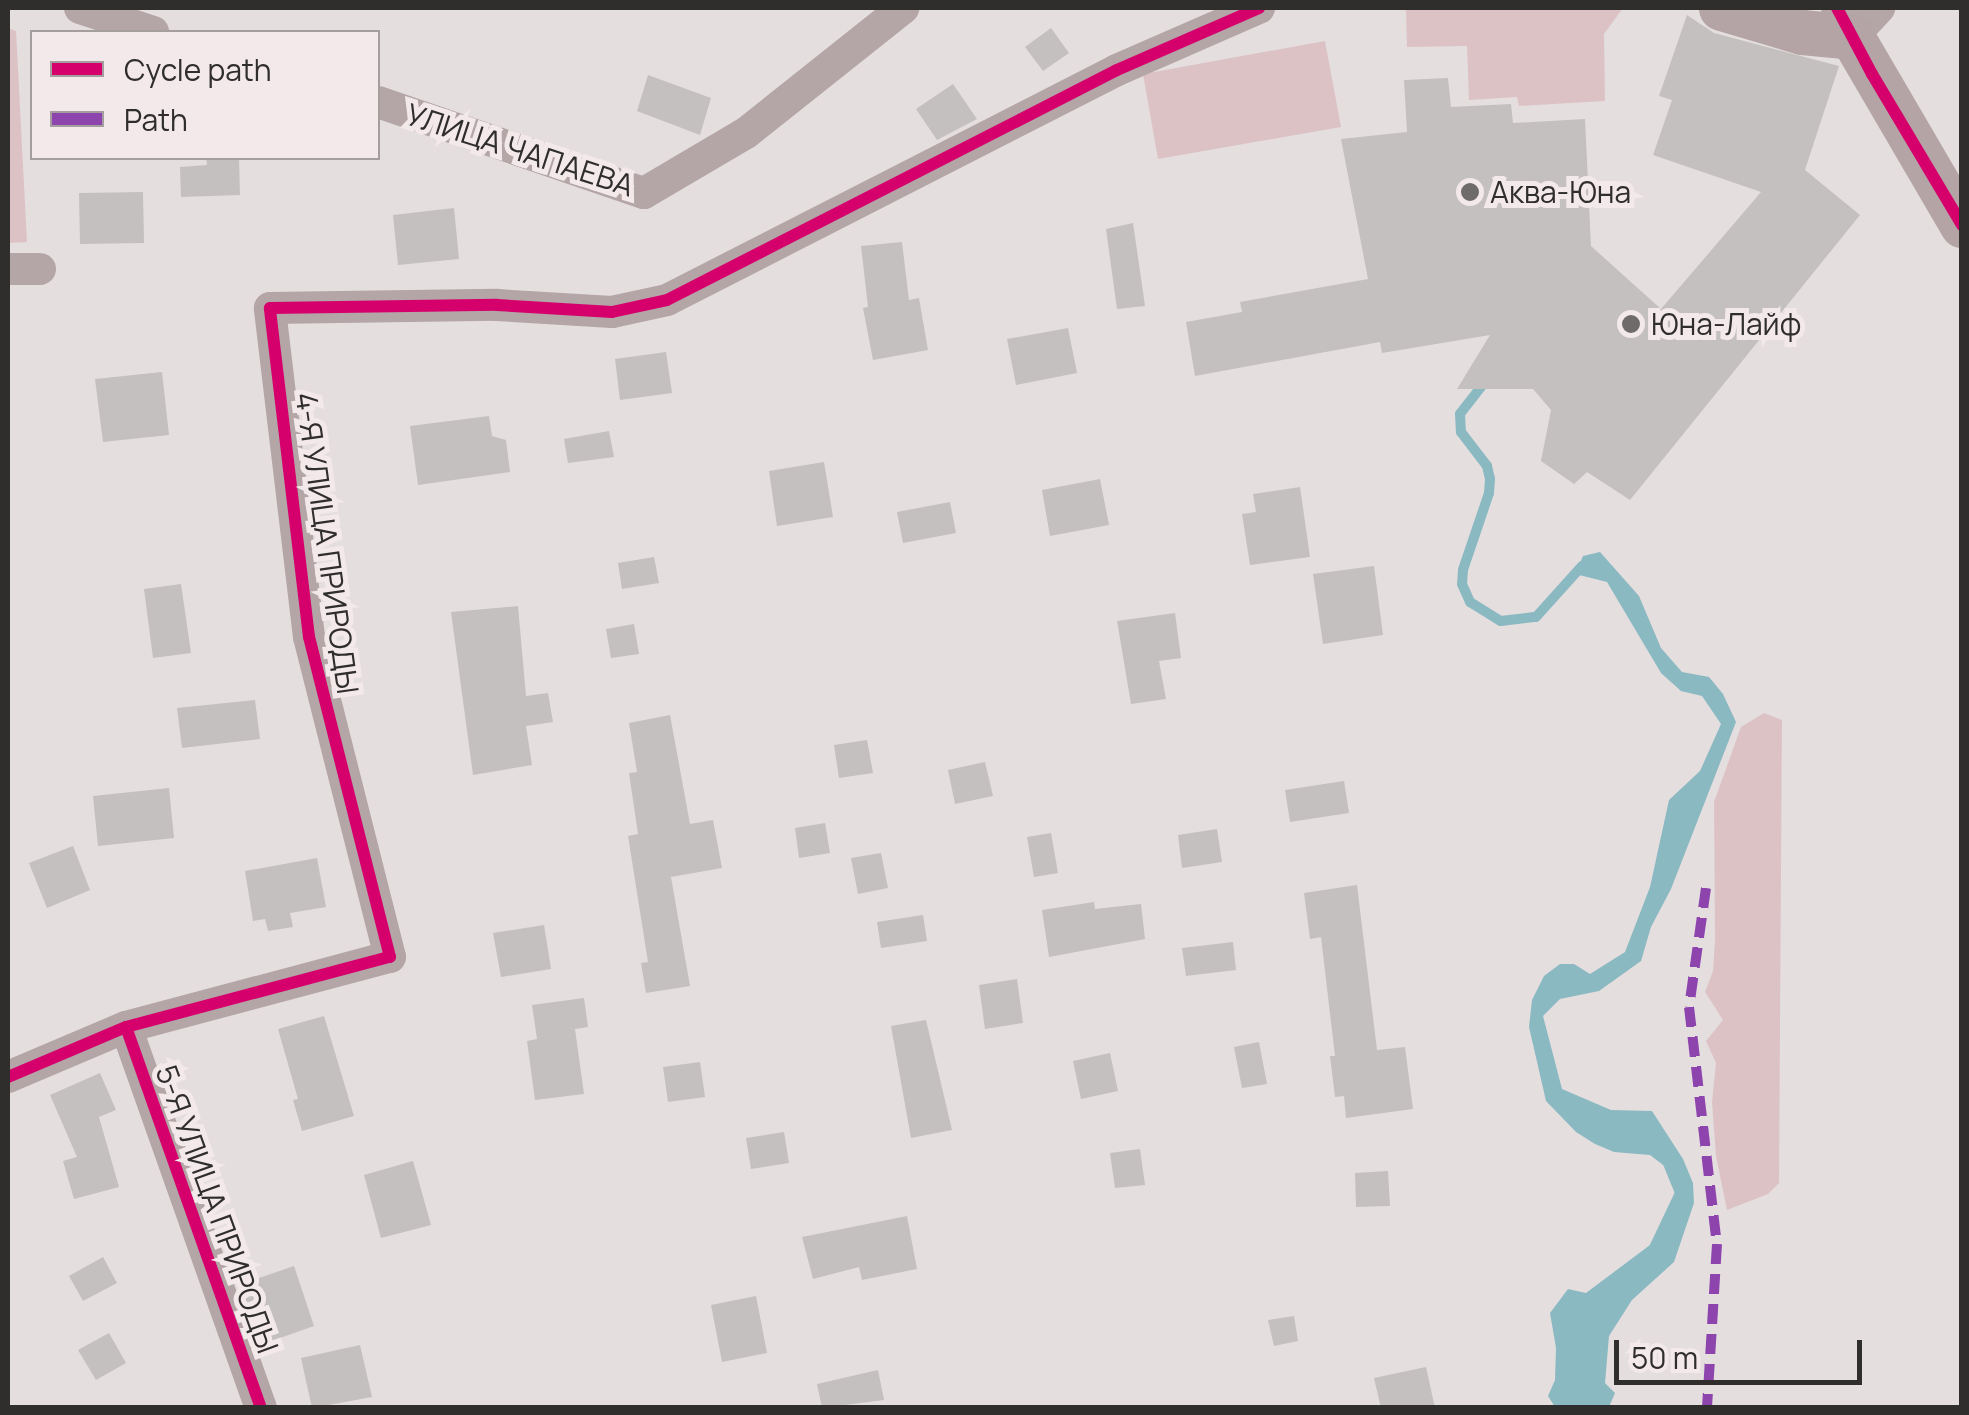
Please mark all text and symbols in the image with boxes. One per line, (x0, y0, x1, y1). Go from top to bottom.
legend (30, 30, 380, 160)
text: Cycle path (124, 49, 272, 90)
street label: УЛИЦА ЧАПАЕВА (402, 96, 638, 204)
text: Path (124, 99, 188, 140)
place label: Аква-Юна (1490, 174, 1631, 210)
marker: Аква-Юна (1459, 181, 1481, 203)
place label: Юна-Лайф (1651, 306, 1801, 342)
marker: Юна-Лайф (1620, 313, 1642, 335)
street label: 4-Я УЛИЦА ПРИРОДЫ (288, 390, 366, 696)
street label: 5-Я УЛИЦА ПРИРОДЫ (148, 1060, 286, 1358)
scale bar (1619, 1320, 1866, 1382)
text: 50 m (1631, 1337, 1698, 1378)

